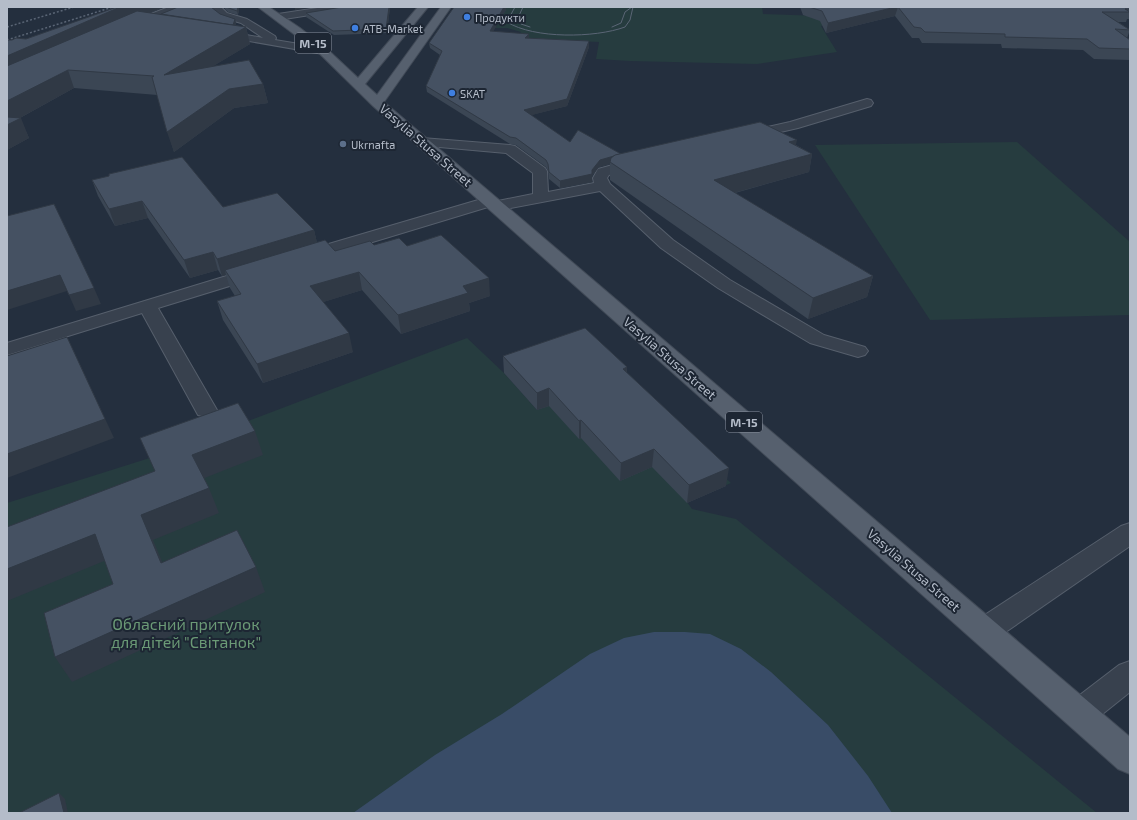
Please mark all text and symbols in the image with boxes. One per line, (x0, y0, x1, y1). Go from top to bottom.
place label: Продукти (475, 11, 525, 25)
marker: Продукти (462, 12, 472, 22)
place label: ATB-Market (363, 22, 423, 35)
marker: ATB-Market (350, 23, 360, 33)
road number: М-15 (295, 33, 331, 53)
place label: SKAT (460, 87, 486, 100)
marker: SKAT (447, 88, 457, 98)
street label: Vasylia Stusa Street (376, 100, 476, 190)
place label: Ukrnafta (351, 138, 395, 151)
marker: Ukrnafta (338, 139, 348, 149)
street label: Vasylia Stusa Street (620, 313, 720, 403)
road number: М-15 (726, 412, 762, 432)
street label: Vasylia Stusa Street (864, 525, 964, 615)
park label: Обласний притулок для дітей "Світанок" (111, 614, 261, 651)

